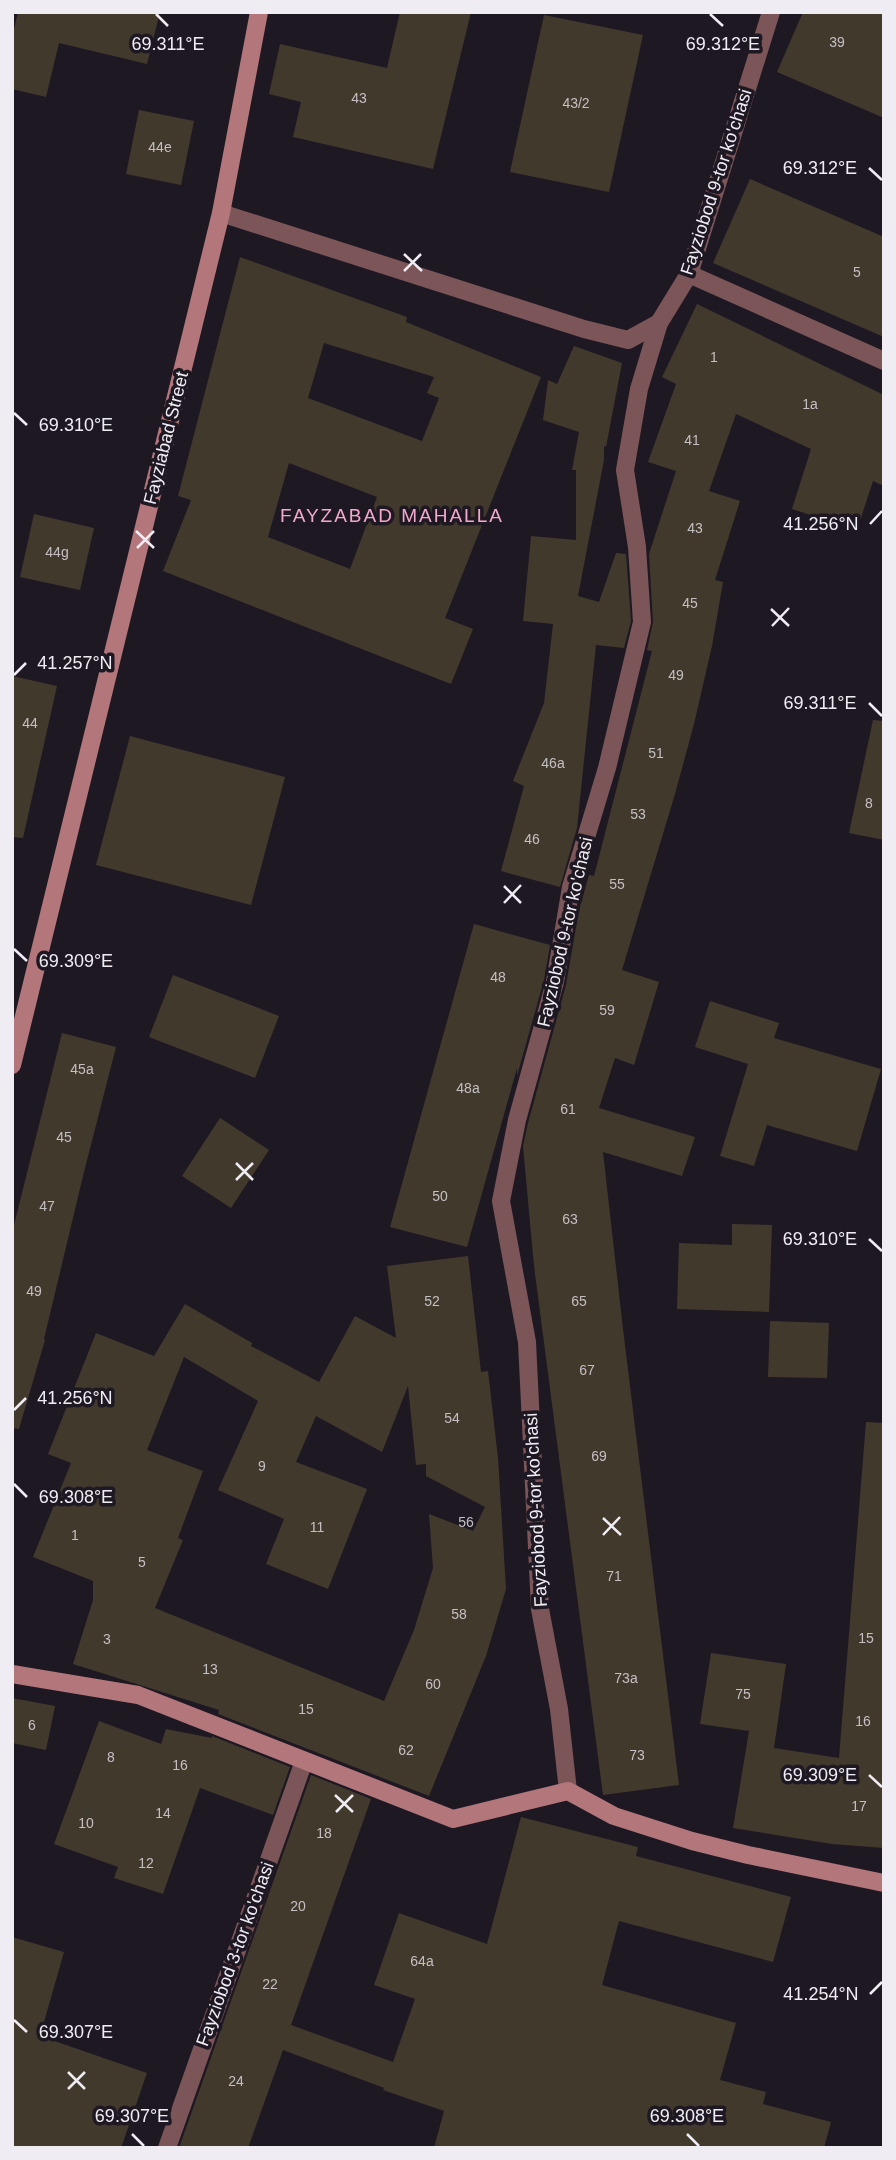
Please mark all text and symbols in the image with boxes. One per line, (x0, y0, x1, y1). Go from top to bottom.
text: 69.311°E (132, 34, 204, 54)
text: 69.312°E (686, 34, 760, 54)
house number: 39 (829, 34, 845, 50)
street label: Fayziobod 9-tor ko'chasi (676, 86, 756, 278)
house number: 43 (351, 90, 367, 106)
house number: 43/2 (562, 95, 590, 111)
house number: 44e (148, 139, 172, 155)
text: 69.312°E (783, 158, 857, 178)
house number: 5 (853, 264, 861, 280)
house number: 1 (710, 349, 718, 365)
street label: Fayziabad Street (140, 370, 192, 506)
house number: 1a (802, 396, 818, 412)
text: 69.310°E (39, 415, 113, 435)
house number: 41 (684, 432, 700, 448)
district label: FAYZABAD MAHALLA (280, 505, 504, 526)
text: 41.256°N (783, 514, 859, 534)
house number: 43 (687, 520, 703, 536)
house number: 44g (45, 544, 69, 560)
house number: 45 (682, 595, 698, 611)
text: 41.257°N (37, 653, 113, 673)
house number: 49 (668, 667, 684, 683)
text: 69.311°E (784, 693, 856, 713)
house number: 44 (22, 715, 38, 731)
house number: 51 (648, 745, 664, 761)
house number: 46a (541, 755, 565, 771)
house number: 8 (865, 795, 873, 811)
house number: 53 (630, 806, 646, 822)
house number: 46 (524, 831, 540, 847)
street label: Fayziobod 9-tor ko'chasi (533, 835, 597, 1029)
house number: 55 (609, 876, 625, 892)
text: 69.309°E (39, 951, 113, 971)
house number: 48 (490, 969, 506, 985)
house number: 59 (599, 1002, 615, 1018)
house number: 45a (70, 1061, 94, 1077)
house number: 48a (456, 1080, 480, 1096)
house number: 61 (560, 1101, 576, 1117)
house number: 45 (56, 1129, 72, 1145)
house number: 50 (432, 1188, 448, 1204)
house number: 47 (39, 1198, 55, 1214)
house number: 63 (562, 1211, 578, 1227)
text: 69.310°E (783, 1229, 857, 1249)
house number: 49 (26, 1283, 42, 1299)
house number: 52 (424, 1293, 440, 1309)
house number: 65 (571, 1293, 587, 1309)
house number: 67 (579, 1362, 595, 1378)
text: 41.256°N (37, 1388, 113, 1408)
house number: 54 (444, 1410, 460, 1426)
street label: Fayziobod 9-tor ko'chasi (521, 1412, 551, 1608)
house number: 69 (591, 1448, 607, 1464)
house number: 9 (258, 1458, 266, 1474)
text: 69.308°E (39, 1487, 113, 1507)
house number: 56 (458, 1514, 474, 1530)
house number: 11 (310, 1519, 324, 1535)
house number: 1 (71, 1527, 79, 1543)
house number: 5 (138, 1554, 146, 1570)
house number: 71 (606, 1568, 622, 1584)
house number: 58 (451, 1606, 467, 1622)
house number: 15 (858, 1630, 874, 1646)
house number: 3 (103, 1631, 111, 1647)
house number: 13 (202, 1661, 218, 1677)
house number: 73a (614, 1670, 638, 1686)
house number: 60 (425, 1676, 441, 1692)
house number: 75 (735, 1686, 751, 1702)
house number: 15 (298, 1701, 314, 1717)
house number: 16 (855, 1713, 871, 1729)
house number: 6 (28, 1717, 36, 1733)
house number: 62 (398, 1742, 414, 1758)
house number: 73 (629, 1747, 645, 1763)
house number: 8 (107, 1749, 115, 1765)
house number: 16 (172, 1757, 188, 1773)
text: 69.309°E (783, 1765, 857, 1785)
house number: 17 (851, 1798, 867, 1814)
house number: 14 (155, 1805, 171, 1821)
house number: 10 (78, 1815, 94, 1831)
house number: 18 (316, 1825, 332, 1841)
house number: 12 (138, 1855, 154, 1871)
street label: Fayziobod 3-tor ko'chasi (192, 1859, 278, 2049)
house number: 20 (290, 1898, 306, 1914)
house number: 64a (410, 1953, 434, 1969)
house number: 22 (262, 1976, 278, 1992)
text: 41.254°N (783, 1984, 859, 2004)
text: 69.307°E (39, 2022, 113, 2042)
house number: 24 (228, 2073, 244, 2089)
text: 69.307°E (95, 2106, 169, 2126)
text: 69.308°E (650, 2106, 724, 2126)

